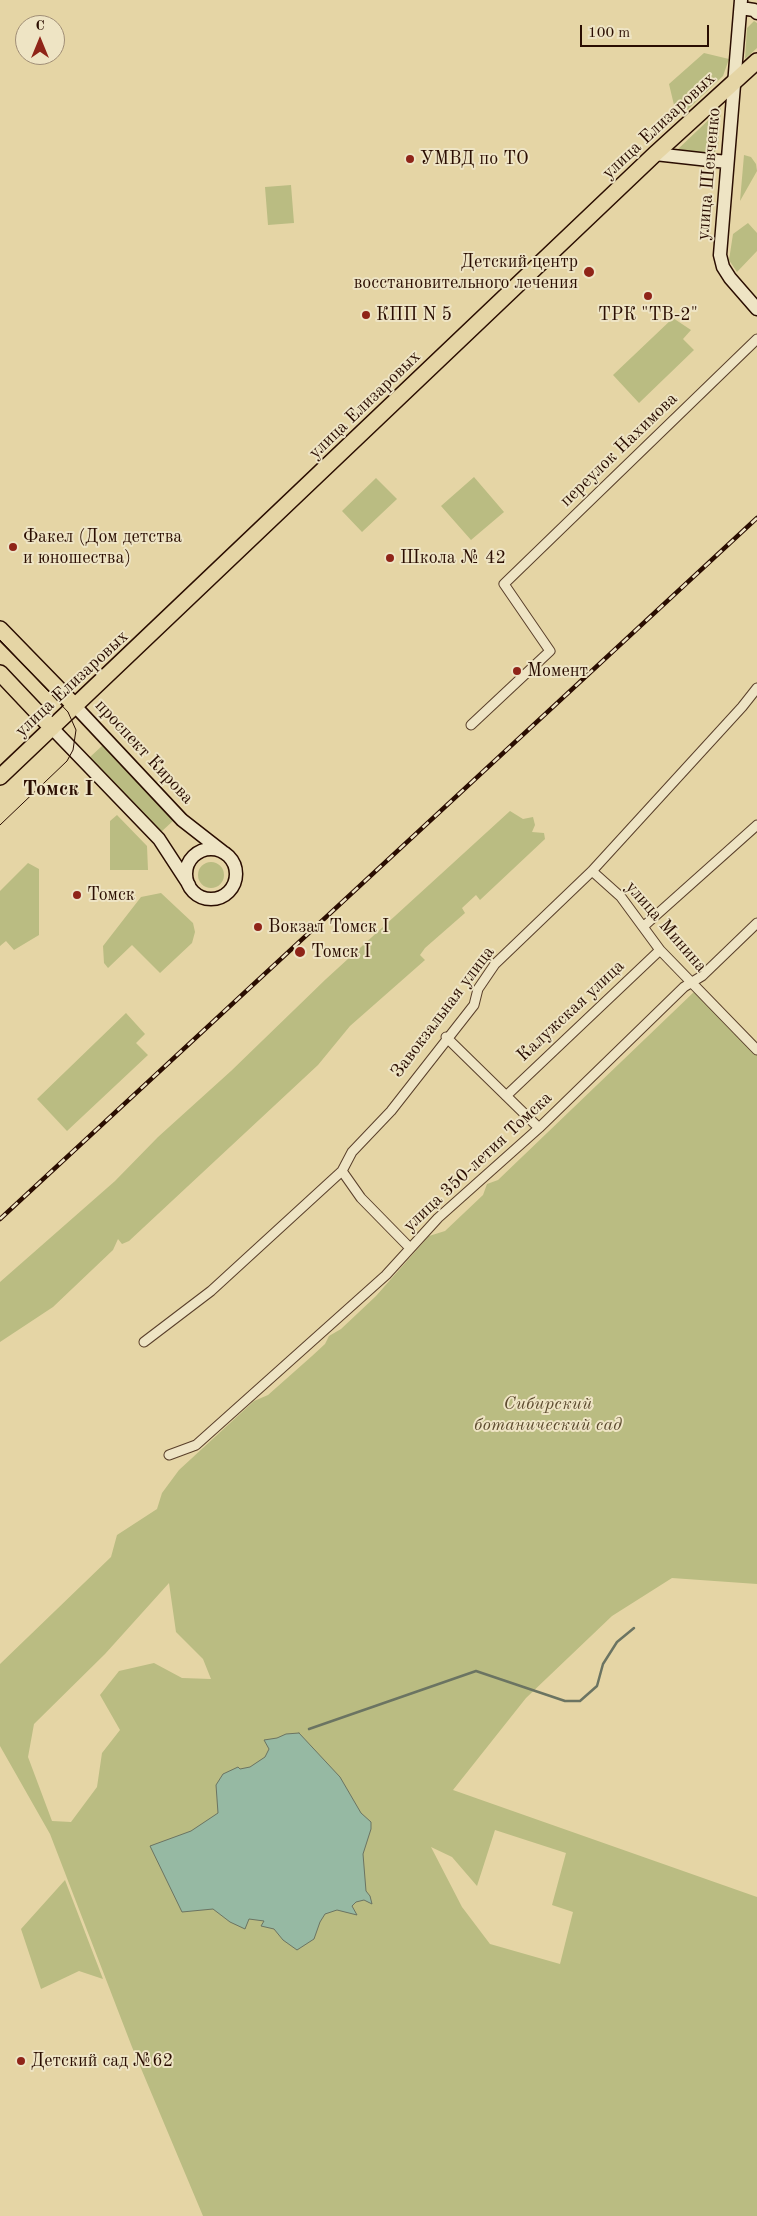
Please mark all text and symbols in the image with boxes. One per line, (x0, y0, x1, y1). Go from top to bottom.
north arrow (15, 15, 65, 65)
scale bar (582, 15, 711, 47)
text: С (35, 19, 45, 33)
text: 100 m (588, 26, 630, 41)
street label: улица Елизаровых (598, 68, 720, 184)
street label: улица Шевченко (692, 107, 726, 241)
place label: УМВД по ТО (420, 148, 529, 170)
marker: УМВД по ТО (404, 153, 416, 165)
place label: Детский центр восстановительного лечения (354, 251, 578, 294)
marker: Детский центр восстановительного лечения (582, 265, 596, 279)
marker: ТРК "ТВ-2" (642, 290, 654, 302)
place label: КПП N 5 (376, 304, 452, 326)
place label: ТРК "ТВ-2" (598, 304, 698, 326)
marker: КПП N 5 (360, 309, 372, 321)
street label: улица Елизаровых (305, 346, 425, 464)
street label: переулок Нахимова (556, 388, 682, 512)
place label: Факел (Дом детства и юношества) (23, 526, 182, 568)
marker: Факел (Дом детства и юношества) (7, 541, 19, 553)
place label: Школа № 42 (400, 547, 506, 569)
marker: Школа № 42 (384, 552, 396, 564)
street label: улица Елизаровых (11, 626, 133, 742)
place label: Момент (527, 660, 588, 682)
marker: Момент (511, 665, 523, 677)
street label: проспект Кирова (90, 695, 198, 809)
district label: Томск I (23, 778, 93, 802)
street label: улица Минина (620, 877, 712, 977)
place label: Томск (87, 884, 135, 906)
marker: Томск (71, 889, 83, 901)
place label: Вокзал Томск I (268, 916, 389, 938)
marker: Вокзал Томск I (252, 921, 264, 933)
place label: Томск I (311, 941, 371, 963)
street label: Завокзальная улица (386, 942, 500, 1082)
marker: Томск I (293, 945, 307, 959)
street label: Калужская улица (513, 956, 629, 1066)
street label: улица 350-летия Томска (399, 1087, 557, 1237)
park label: Сибирский ботанический сад (474, 1393, 622, 1436)
place label: Детский сад №62 (31, 2050, 173, 2072)
marker: Детский сад №62 (15, 2055, 27, 2067)

